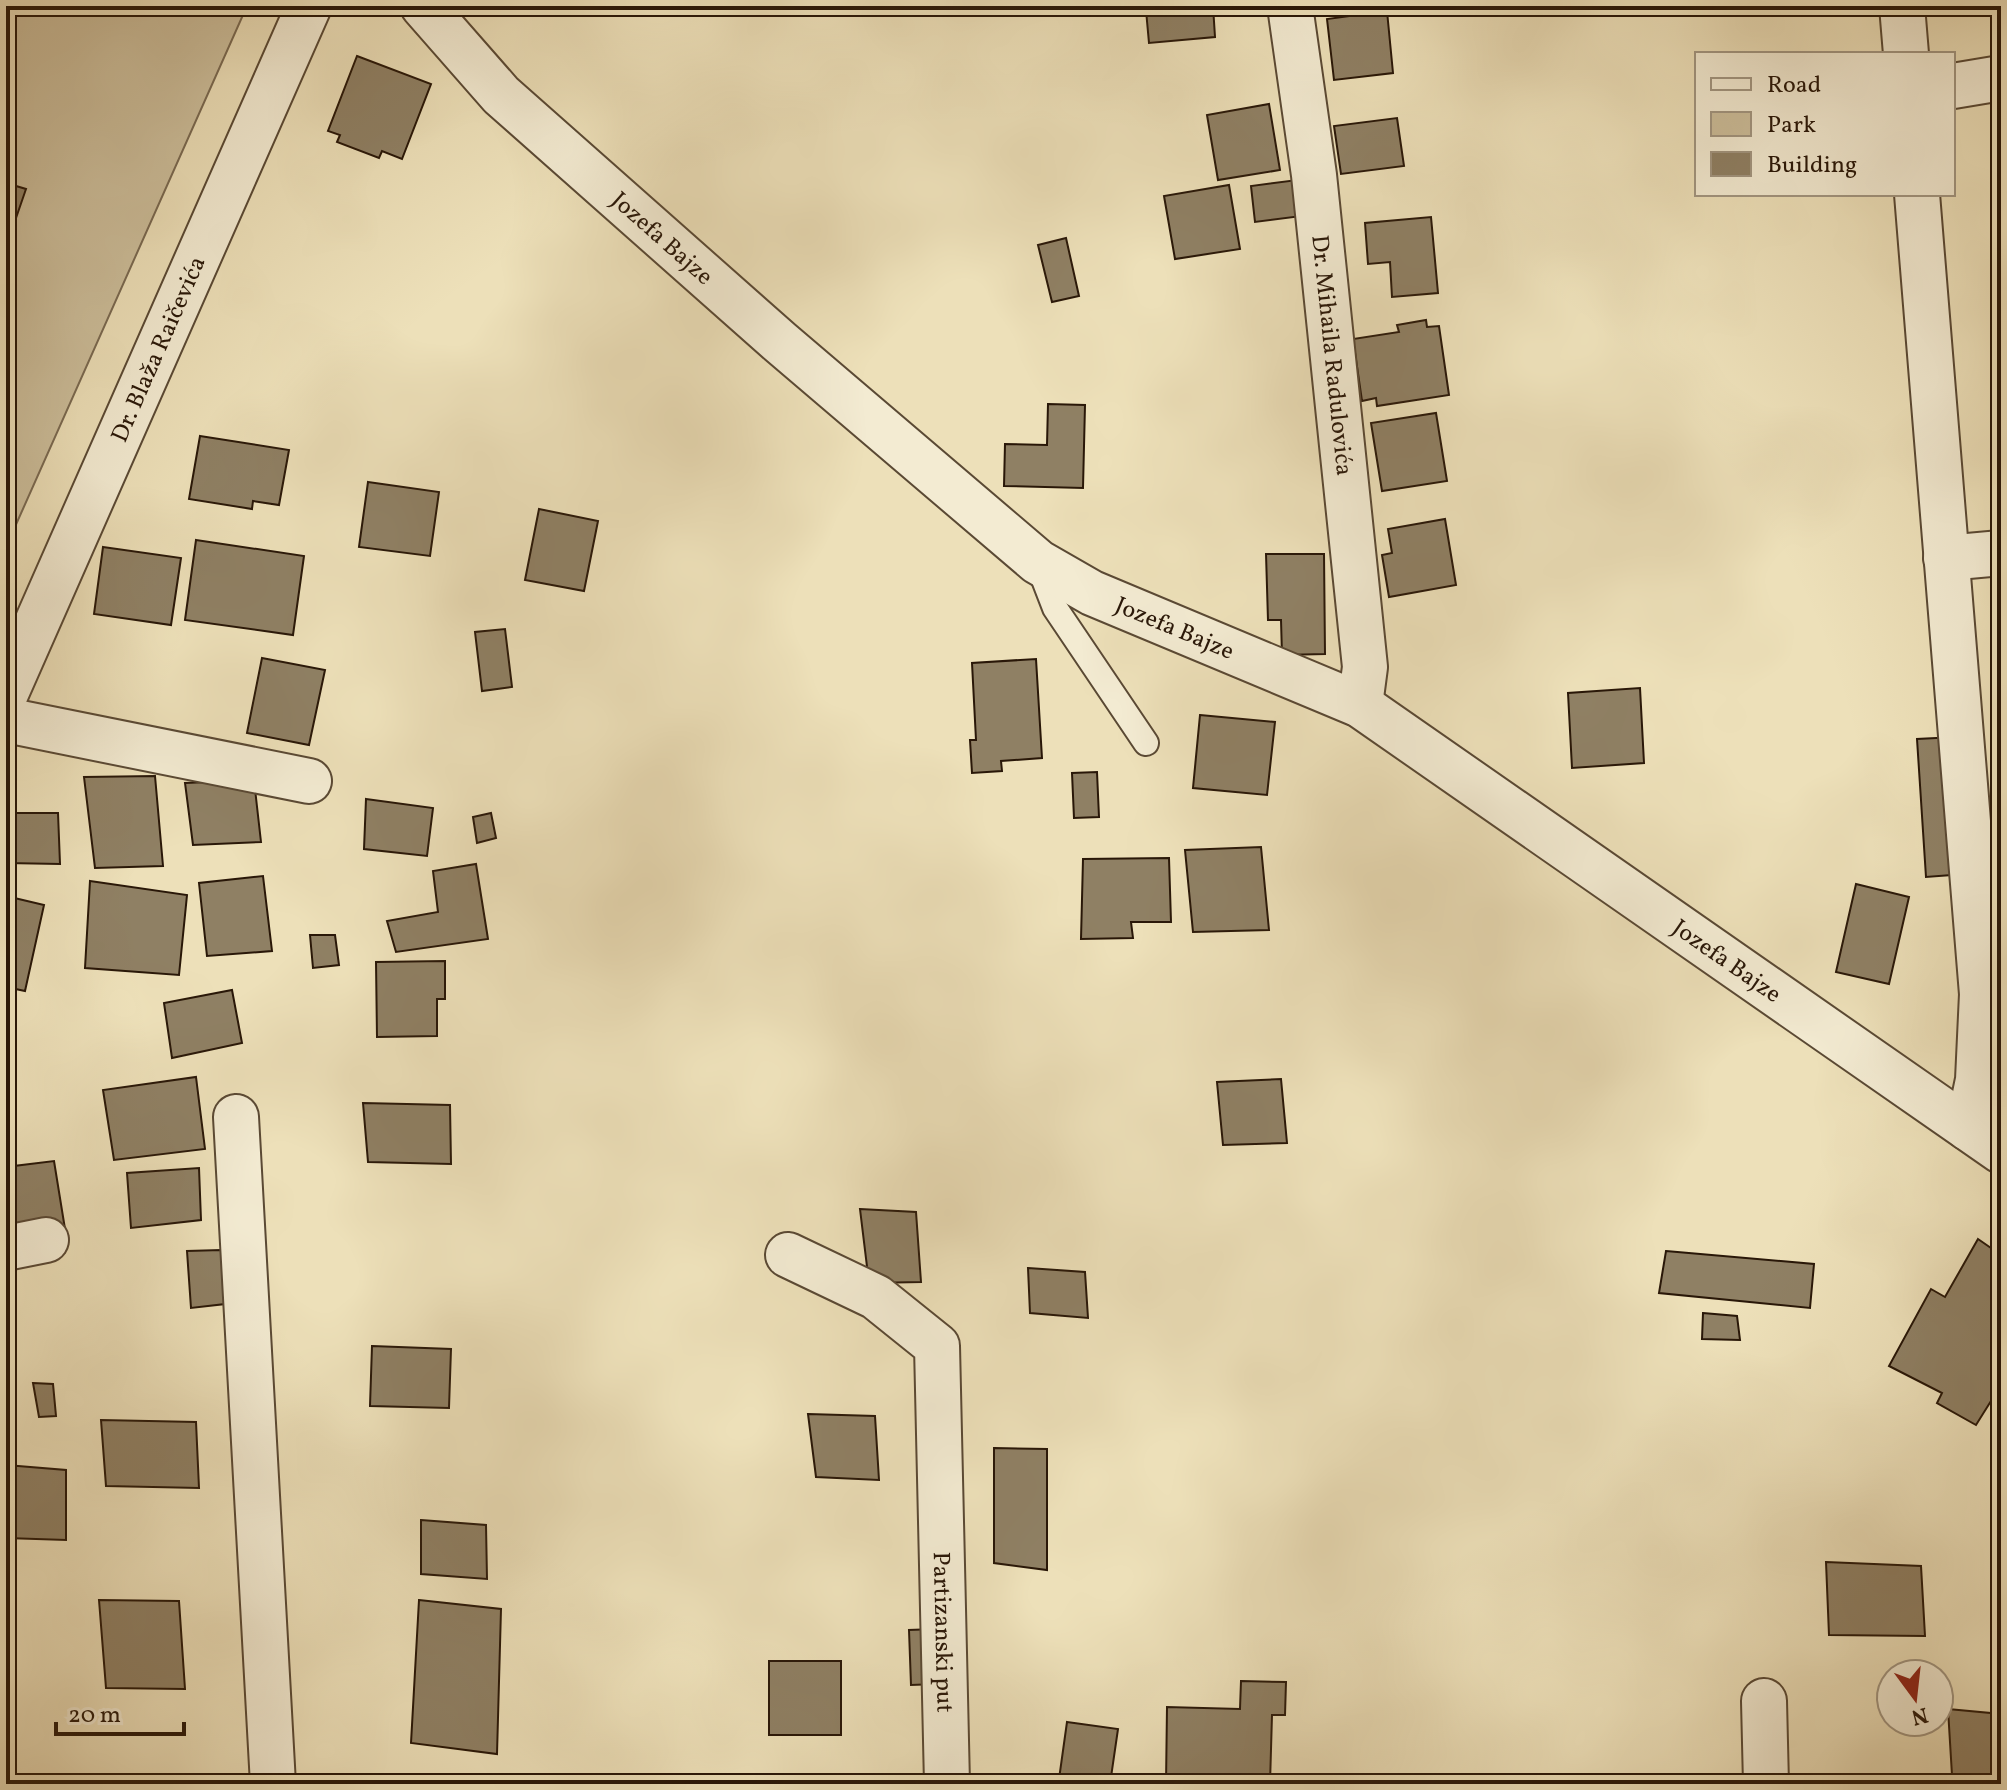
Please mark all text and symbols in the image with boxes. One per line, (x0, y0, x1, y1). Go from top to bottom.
legend (1695, 52, 1955, 196)
text: Road (1767, 69, 1821, 103)
text: Park (1767, 109, 1816, 143)
text: Building (1767, 149, 1857, 183)
street label: Jozefa Bajze (603, 185, 720, 294)
street label: Dr. Mihaila Radulovića (1301, 233, 1360, 478)
street label: Dr. Blaža Raičevića (104, 251, 215, 448)
street label: Jozefa Bajze (1109, 589, 1239, 669)
street label: Jozefa Bajze (1664, 912, 1787, 1012)
street label: Partizanski put (923, 1551, 960, 1713)
north arrow (1875, 1658, 1955, 1738)
scale bar (56, 1686, 184, 1736)
text: N (1908, 1698, 1931, 1732)
text: 20 m (68, 1699, 121, 1733)

